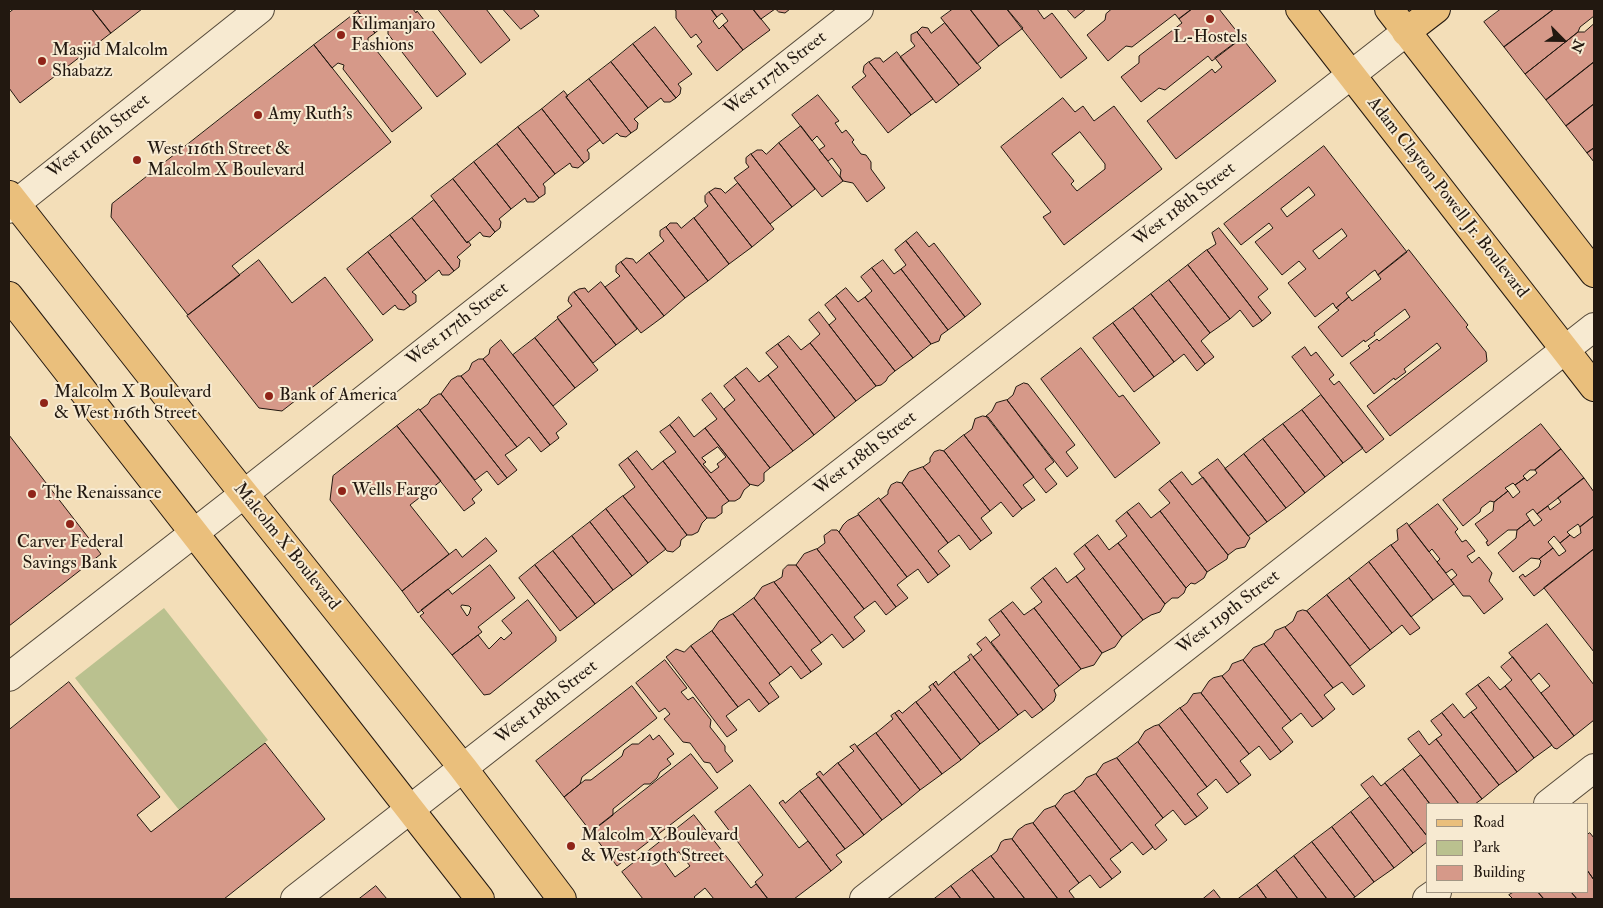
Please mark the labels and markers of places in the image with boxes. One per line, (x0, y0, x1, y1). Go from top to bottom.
marker: L-Hostels (1204, 13, 1216, 25)
place label: Kilimanjaro Fashions (351, 14, 435, 56)
place label: L-Hostels (1173, 27, 1247, 49)
marker: Kilimanjaro Fashions (335, 29, 347, 41)
place label: Masjid Malcolm Shabazz (52, 40, 168, 82)
marker: Masjid Malcolm Shabazz (36, 55, 48, 67)
place label: Amy Ruth's (268, 104, 353, 126)
marker: Amy Ruth's (252, 109, 264, 121)
place label: West 116th Street & Malcolm X Boulevard (147, 139, 304, 182)
marker: West 116th Street & Malcolm X Boulevard (131, 154, 143, 166)
place label: Malcolm X Boulevard & West 116th Street (54, 382, 211, 424)
place label: Bank of America (279, 385, 397, 407)
marker: Bank of America (263, 390, 275, 402)
marker: Malcolm X Boulevard & West 116th Street (38, 397, 50, 409)
place label: Wells Fargo (352, 480, 438, 502)
place label: The Renaissance (42, 483, 162, 505)
marker: Wells Fargo (336, 485, 348, 497)
marker: The Renaissance (26, 488, 38, 500)
marker: Carver Federal Savings Bank (64, 518, 76, 530)
place label: Carver Federal Savings Bank (17, 532, 123, 574)
place label: Malcolm X Boulevard & West 119th Street (581, 825, 738, 868)
marker: Malcolm X Boulevard & West 119th Street (565, 840, 577, 852)

